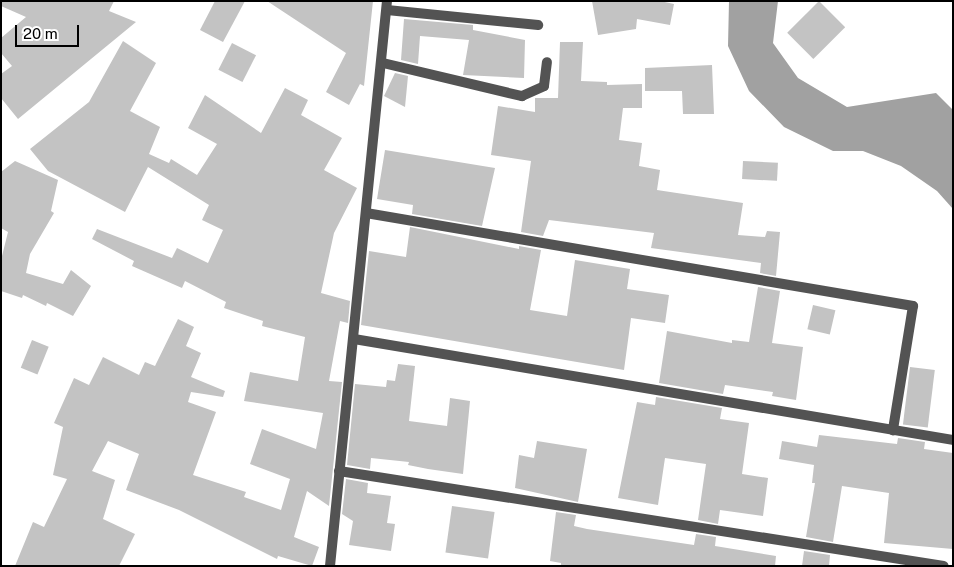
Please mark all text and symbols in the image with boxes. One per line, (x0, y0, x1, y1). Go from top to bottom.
scale bar (18, 15, 81, 47)
text: 20 m (23, 25, 58, 42)

